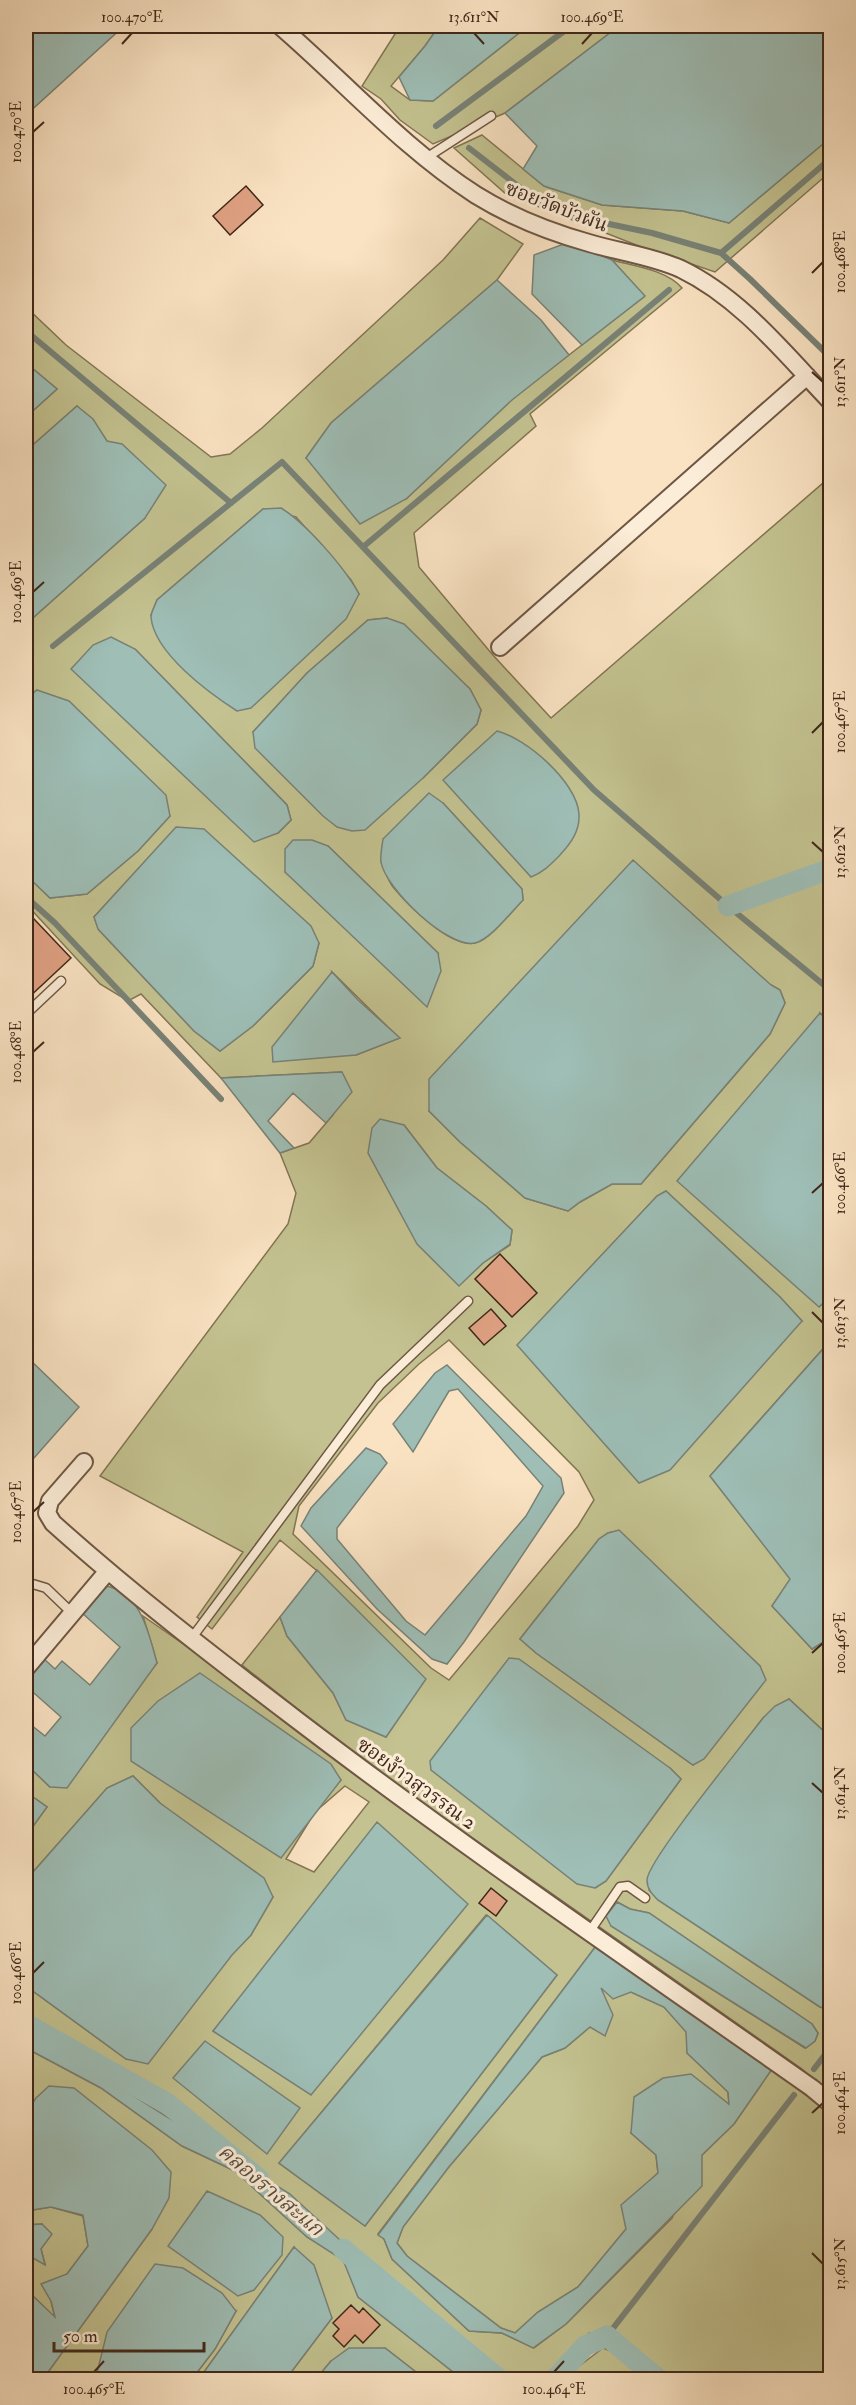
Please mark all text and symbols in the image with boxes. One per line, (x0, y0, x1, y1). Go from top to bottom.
text: 100.470°E (101, 8, 163, 27)
text: 13.611°N (449, 8, 500, 27)
text: 100.469°E (560, 8, 624, 27)
text: 100.470°E (7, 101, 26, 163)
street label: ซอยวัดบัวผัน (502, 175, 612, 237)
text: 100.468°E (831, 231, 850, 293)
text: 13.611°N (831, 356, 850, 407)
text: 100.469°E (7, 560, 26, 624)
text: 100.467°E (831, 691, 850, 753)
text: 13.612°N (831, 825, 850, 879)
text: 100.468°E (7, 1021, 26, 1083)
text: 100.466°E (831, 1151, 850, 1215)
text: 13.613°N (831, 1297, 850, 1349)
text: 100.467°E (7, 1481, 26, 1543)
text: 100.465°E (831, 1612, 850, 1674)
street label: ซอยง้าวสุวรรณ 2 (352, 1732, 481, 1835)
text: 13.614°N (831, 1766, 850, 1820)
text: 100.466°E (7, 1941, 26, 2005)
text: 100.464°E (831, 2071, 850, 2135)
water label: คลองรางสะแก (212, 2138, 330, 2243)
text: 13.615°N (831, 2237, 850, 2290)
scale bar (54, 2315, 204, 2353)
text: 50 m (63, 2325, 98, 2348)
text: 100.465°E (63, 2380, 125, 2399)
text: 100.464°E (522, 2380, 586, 2399)

